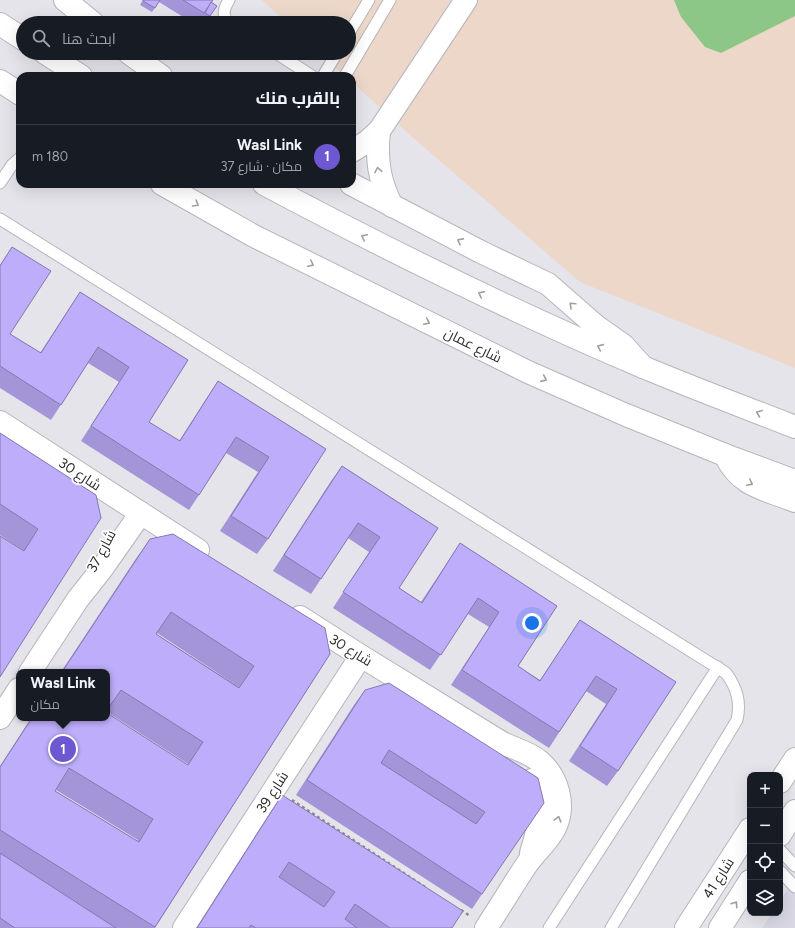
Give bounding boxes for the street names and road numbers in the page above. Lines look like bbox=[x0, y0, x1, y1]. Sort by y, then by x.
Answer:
street label: شارع عمان bbox=[441, 324, 504, 367]
street label: شارع 30 bbox=[55, 454, 104, 494]
street label: شارع 37 bbox=[83, 527, 120, 575]
street label: شارع 30 bbox=[326, 631, 375, 670]
street label: شارع 39 bbox=[253, 768, 292, 816]
street label: شارع 41 bbox=[699, 855, 738, 902]

